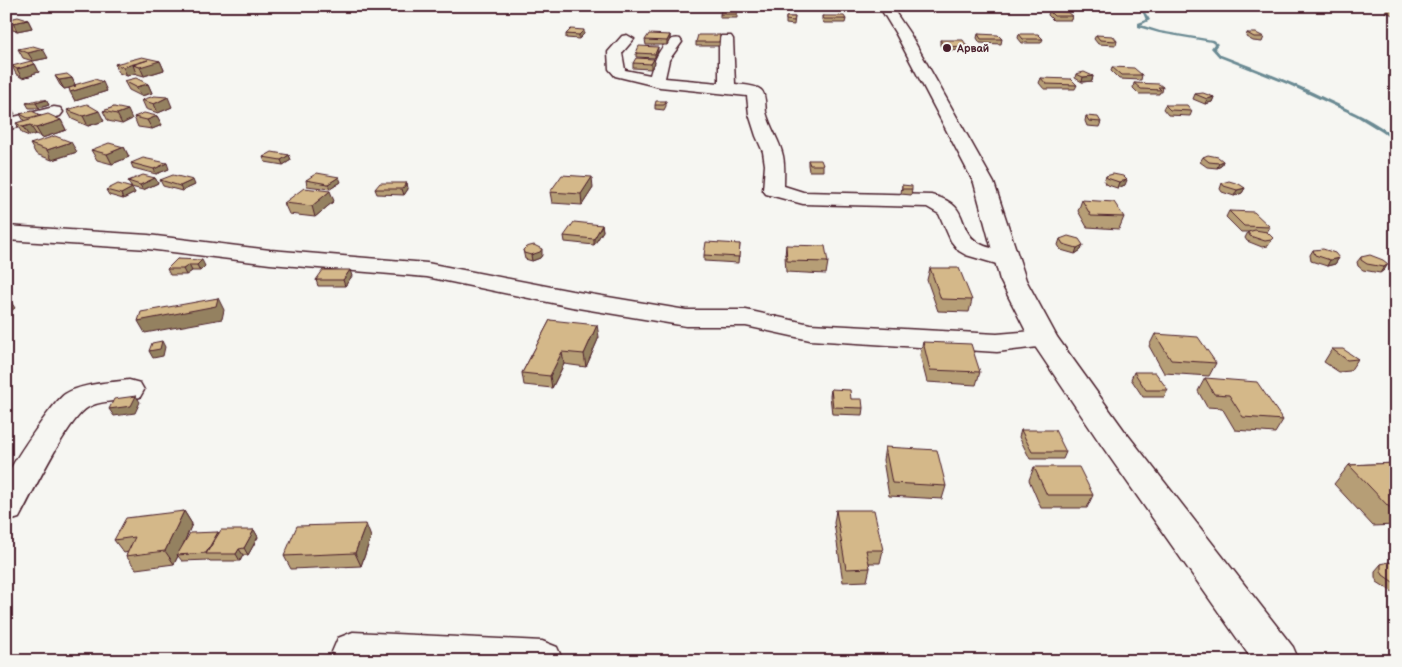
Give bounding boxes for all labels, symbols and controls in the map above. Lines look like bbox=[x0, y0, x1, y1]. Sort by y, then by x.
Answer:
marker: Арвай bbox=[941, 42, 953, 54]
place label: Арвай bbox=[956, 42, 989, 55]

